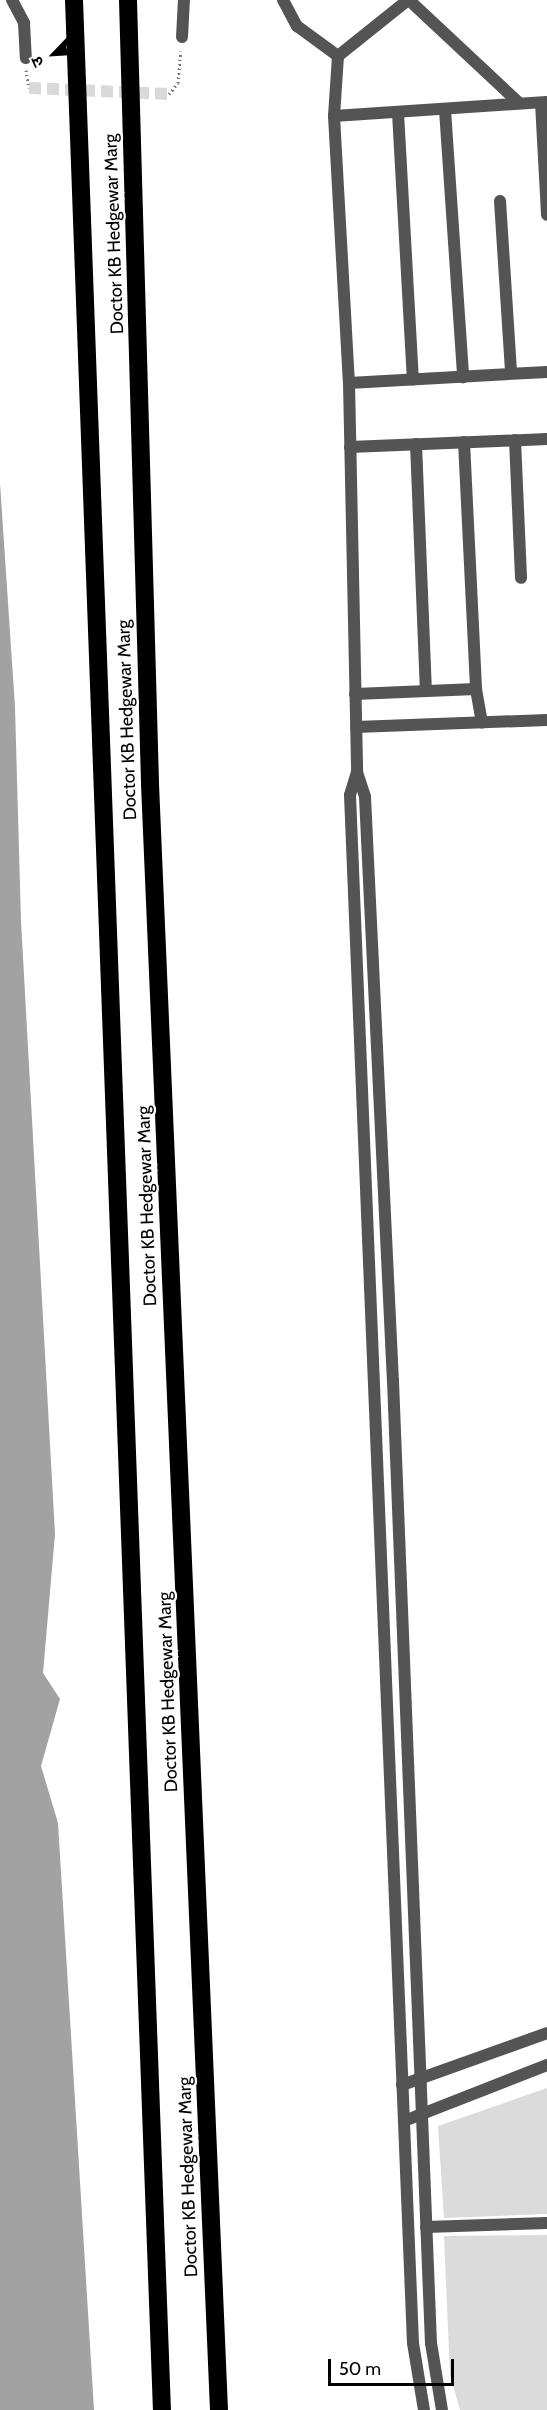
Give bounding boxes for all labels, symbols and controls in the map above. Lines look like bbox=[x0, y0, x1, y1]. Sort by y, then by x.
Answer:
north arrow bbox=[24, 24, 84, 84]
text: उ bbox=[27, 54, 48, 70]
street label: Doctor KB Hedgewar Marg bbox=[100, 133, 128, 335]
street label: Doctor KB Hedgewar Marg bbox=[113, 619, 141, 821]
street label: Doctor KB Hedgewar Marg bbox=[133, 1105, 161, 1307]
street label: Doctor KB Hedgewar Marg bbox=[154, 1591, 182, 1793]
street label: Doctor KB Hedgewar Marg bbox=[174, 2076, 202, 2278]
scale bar bbox=[331, 2347, 457, 2385]
text: 50 m bbox=[339, 2358, 381, 2380]

